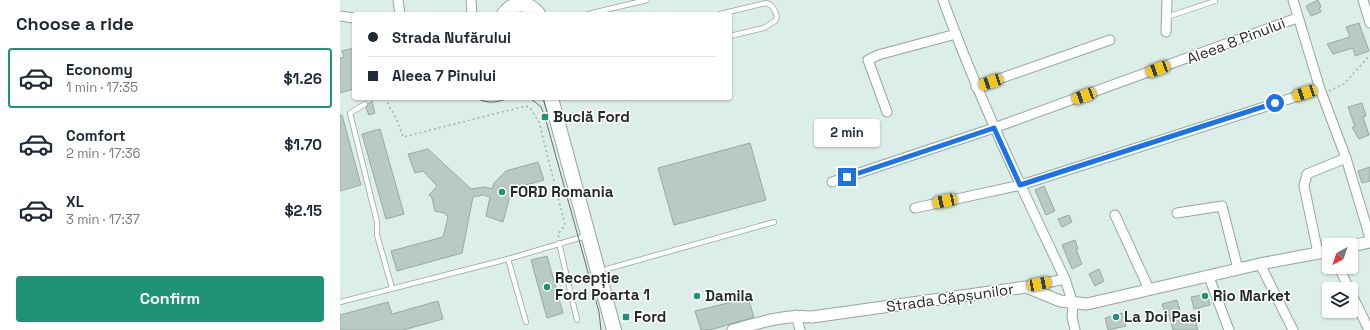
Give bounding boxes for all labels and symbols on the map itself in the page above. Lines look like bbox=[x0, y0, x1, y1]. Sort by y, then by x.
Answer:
street label: Aleea 8 Pinului bbox=[1184, 13, 1288, 68]
car bbox=[1145, 59, 1171, 79]
car bbox=[978, 72, 1004, 92]
car bbox=[1292, 84, 1318, 102]
car bbox=[1071, 86, 1097, 106]
route start bbox=[1266, 94, 1284, 112]
place label: Buclă Ford bbox=[553, 107, 630, 126]
marker: Buclă Ford bbox=[540, 112, 550, 122]
callout: 2 min bbox=[814, 119, 880, 147]
route end bbox=[838, 168, 856, 186]
place label: FORD Romania bbox=[510, 182, 614, 201]
marker: FORD Romania bbox=[497, 187, 507, 197]
car bbox=[932, 193, 958, 209]
north arrow bbox=[1322, 238, 1358, 274]
place label: Recepție Ford Poarta 1 bbox=[555, 268, 650, 304]
car bbox=[1026, 276, 1052, 292]
street label: Strada Căpșunilor bbox=[885, 279, 1015, 316]
marker: Recepție Ford Poarta 1 bbox=[542, 282, 552, 292]
place label: Damila bbox=[705, 286, 753, 305]
place label: Rio Market bbox=[1213, 286, 1291, 305]
marker: Damila bbox=[692, 291, 702, 301]
marker: Rio Market bbox=[1200, 291, 1210, 301]
place label: Ford bbox=[634, 307, 666, 326]
place label: La Doi Pasi bbox=[1124, 307, 1201, 326]
marker: Ford bbox=[621, 312, 631, 322]
marker: La Doi Pasi bbox=[1111, 312, 1121, 322]

